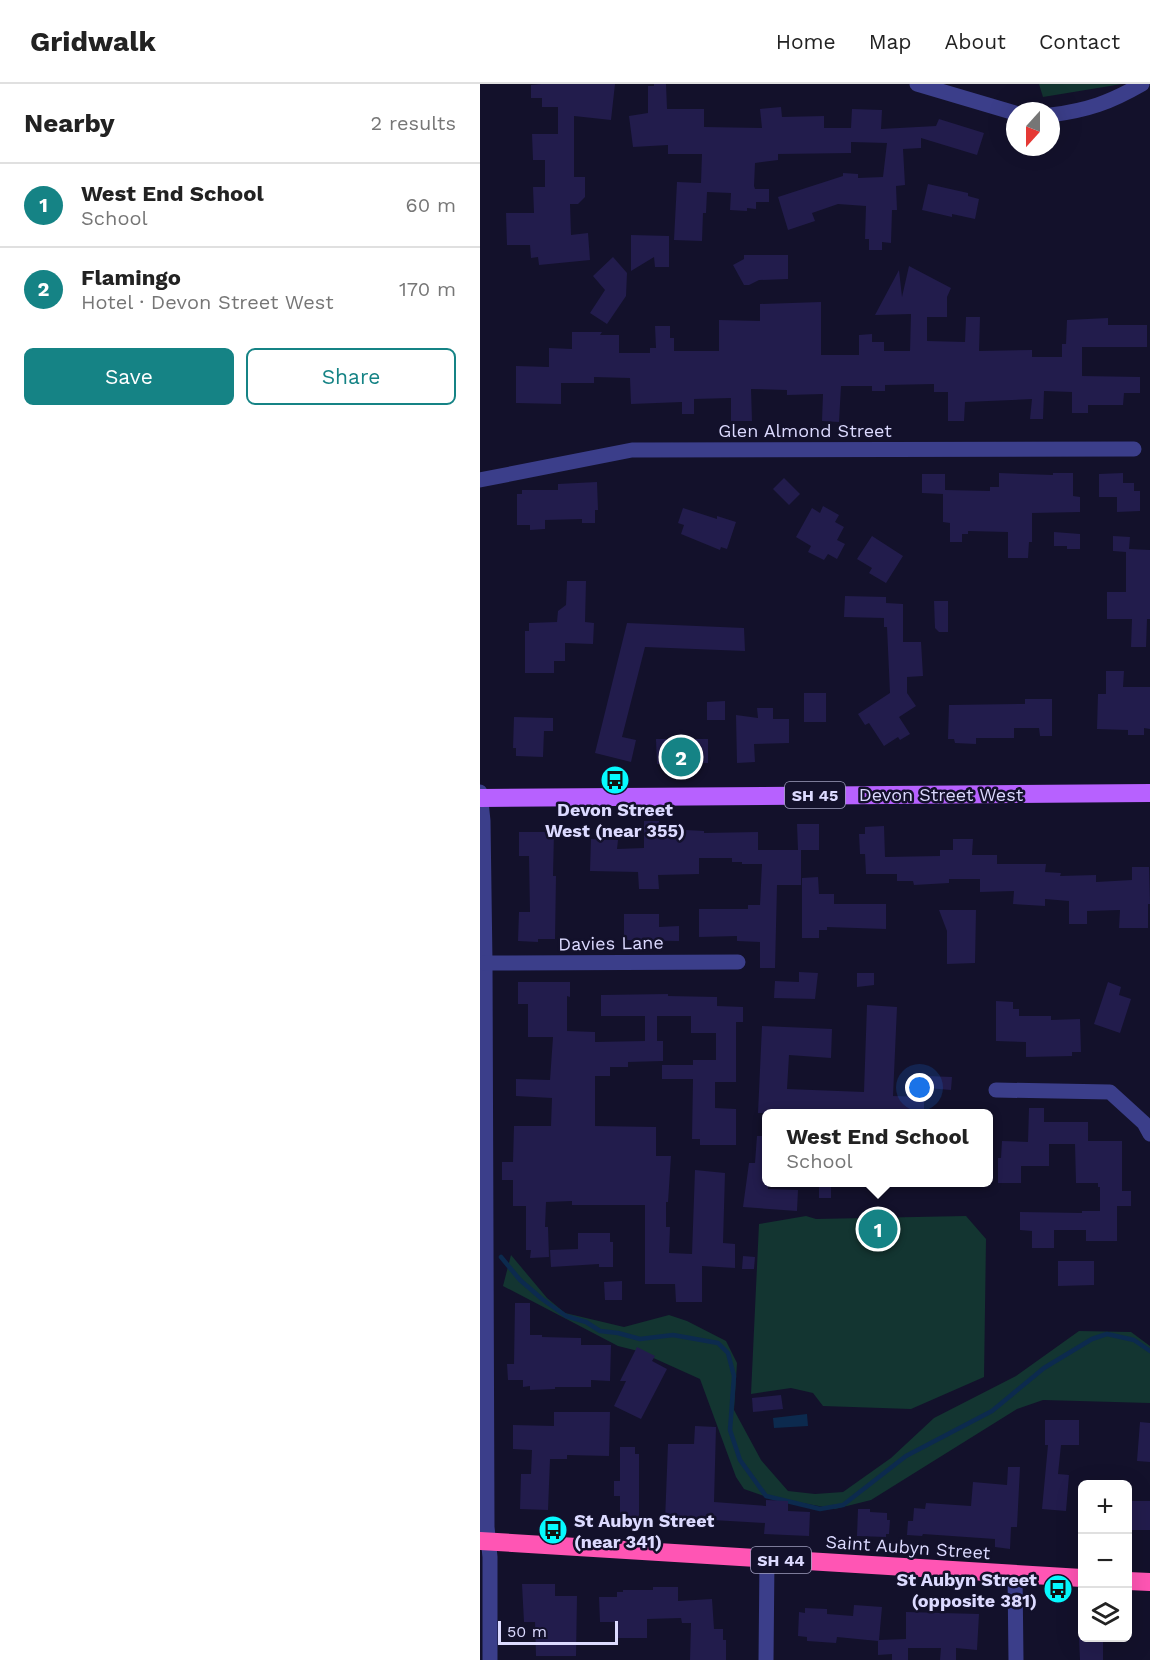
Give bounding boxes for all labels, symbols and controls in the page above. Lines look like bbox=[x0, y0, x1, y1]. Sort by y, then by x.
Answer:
text: Gridwalk bbox=[30, 25, 156, 58]
text: Home bbox=[776, 29, 836, 54]
text: Map bbox=[869, 29, 912, 54]
text: About bbox=[945, 29, 1006, 54]
text: Contact bbox=[1039, 29, 1120, 54]
north arrow bbox=[1006, 102, 1060, 156]
text: Nearby bbox=[24, 108, 115, 138]
text: 2 results bbox=[371, 111, 456, 135]
text: West End School bbox=[81, 181, 264, 206]
text: 1 bbox=[39, 193, 48, 217]
text: 60 m bbox=[406, 193, 456, 217]
text: School bbox=[81, 206, 148, 230]
text: Flamingo bbox=[81, 265, 181, 290]
text: 2 bbox=[38, 277, 49, 301]
text: 170 m bbox=[399, 277, 456, 301]
text: Hotel · Devon Street West bbox=[81, 290, 334, 314]
button: Save bbox=[24, 348, 234, 405]
button: Share bbox=[246, 348, 456, 405]
street label: Glen Almond Street bbox=[718, 420, 892, 441]
pin: 2 bbox=[662, 734, 700, 780]
bus stop icon: Devon Street West (near 355) bbox=[599, 764, 631, 796]
road number: SH 45 bbox=[785, 782, 845, 808]
street label: Devon Street West bbox=[859, 784, 1024, 805]
place label: Devon Street West (near 355) bbox=[545, 799, 685, 841]
street label: Davies Lane bbox=[558, 932, 664, 954]
your location bbox=[905, 1073, 934, 1102]
popup bbox=[762, 1109, 993, 1187]
text: West End School bbox=[786, 1124, 969, 1149]
text: School bbox=[786, 1149, 853, 1173]
pin: 1 bbox=[858, 1206, 898, 1252]
map controls bbox=[1078, 1480, 1132, 1642]
button: + bbox=[1078, 1480, 1132, 1534]
place label: St Aubyn Street (near 341) bbox=[574, 1510, 715, 1552]
bus stop icon: St Aubyn Street (near 341) bbox=[537, 1514, 569, 1546]
street label: Saint Aubyn Street bbox=[825, 1531, 991, 1563]
button: − bbox=[1078, 1534, 1132, 1588]
road number: SH 44 bbox=[751, 1547, 811, 1573]
place label: St Aubyn Street (opposite 381) bbox=[897, 1569, 1037, 1611]
bus stop icon: St Aubyn Street (opposite 381) bbox=[1042, 1573, 1074, 1605]
button: layers bbox=[1078, 1588, 1132, 1642]
scale bar bbox=[498, 1618, 618, 1646]
text: 50 m bbox=[507, 1622, 547, 1641]

